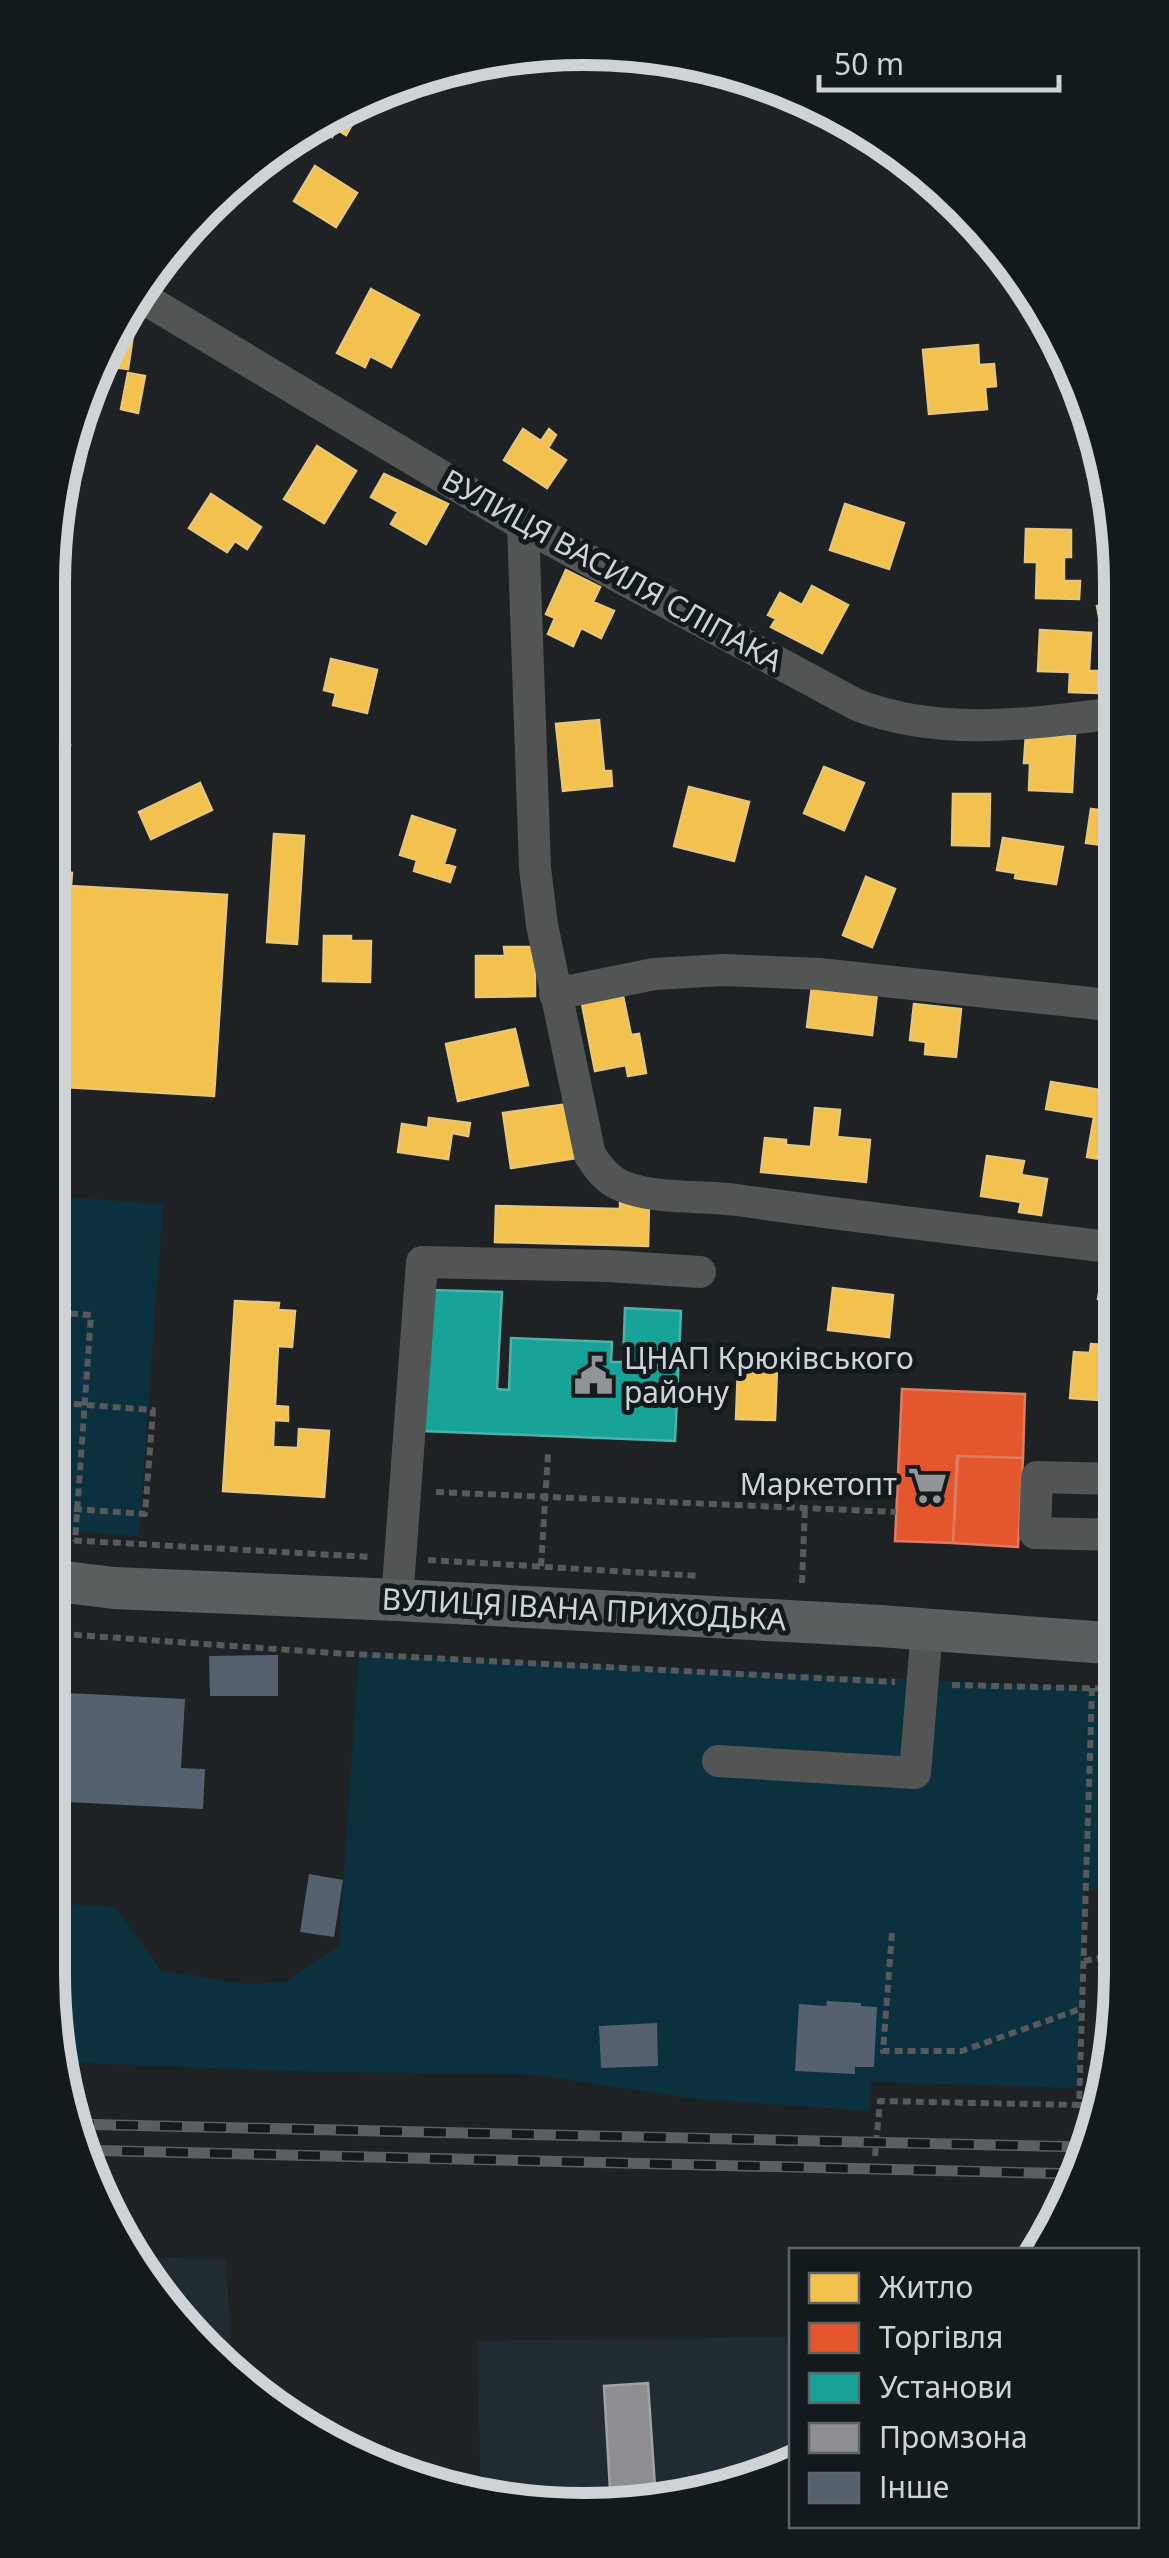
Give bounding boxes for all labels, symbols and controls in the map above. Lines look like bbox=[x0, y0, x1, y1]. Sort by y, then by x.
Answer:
scale bar bbox=[819, 30, 1059, 92]
text: 50 m bbox=[834, 43, 904, 84]
street label: ВУЛИЦЯ ВАСИЛЯ СЛІПАКА bbox=[435, 459, 791, 681]
place label: ЦНАП Крюківського району bbox=[624, 1337, 914, 1412]
public building icon: ЦНАП Крюківського району bbox=[573, 1355, 615, 1397]
place label: Маркетопт bbox=[740, 1463, 897, 1504]
supermarket icon: Маркетопт bbox=[906, 1464, 948, 1506]
street label: ВУЛИЦЯ ІВАНА ПРИХОДЬКА bbox=[381, 1577, 788, 1640]
legend bbox=[789, 2248, 1139, 2528]
text: Житло bbox=[879, 2266, 973, 2307]
text: Торгівля bbox=[879, 2316, 1003, 2357]
text: Установи bbox=[879, 2366, 1013, 2407]
text: Промзона bbox=[879, 2416, 1028, 2457]
text: Інше bbox=[879, 2466, 949, 2507]

